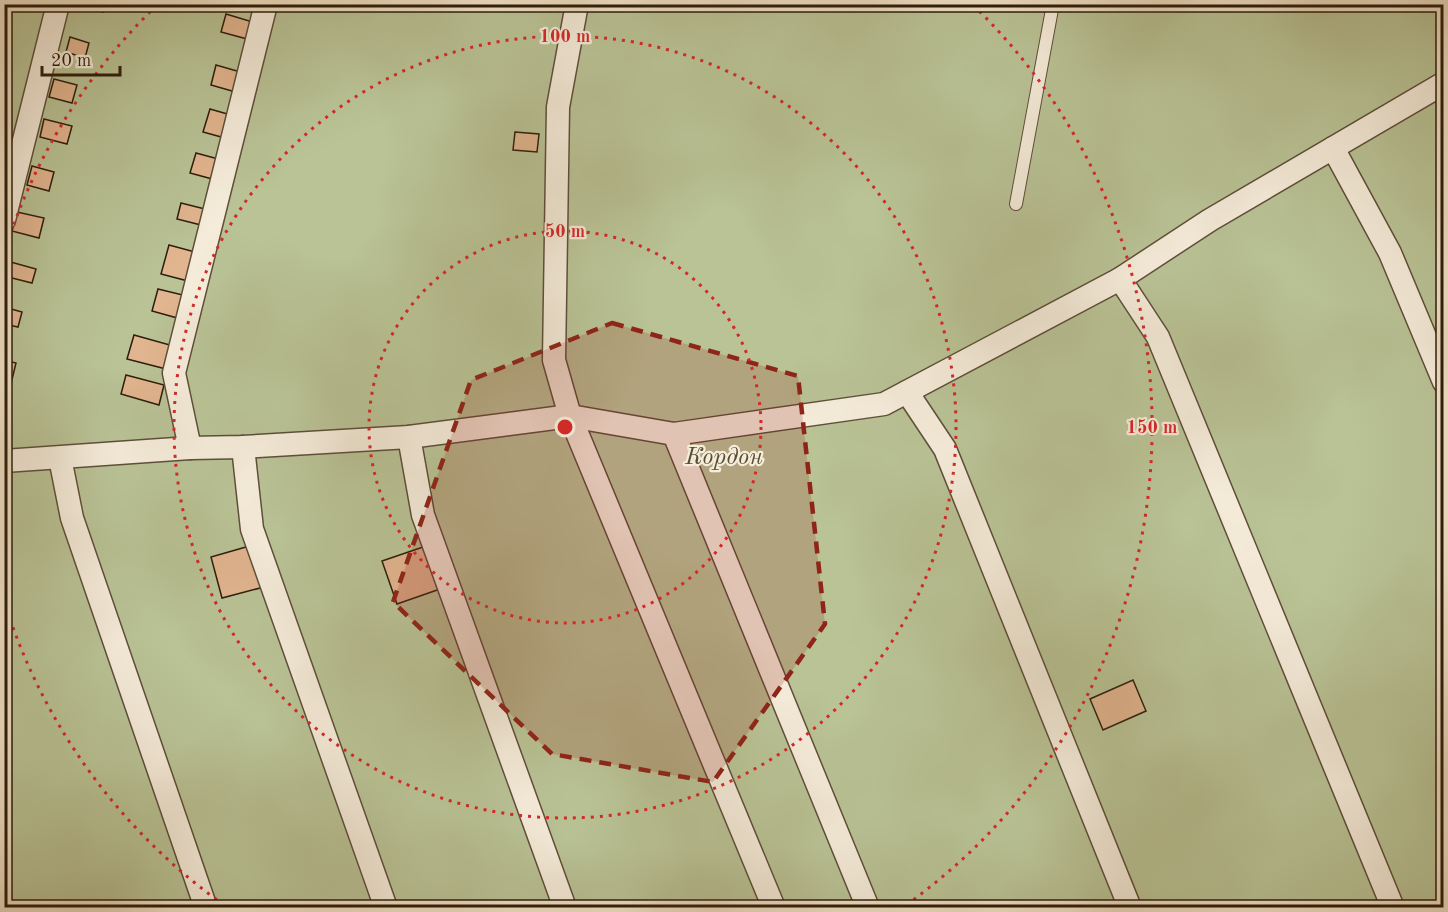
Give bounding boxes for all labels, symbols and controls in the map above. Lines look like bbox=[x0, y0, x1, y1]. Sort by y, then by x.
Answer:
text: 100 m bbox=[540, 28, 590, 46]
scale bar bbox=[42, 39, 120, 77]
text: 20 m bbox=[51, 52, 91, 70]
text: 50 m bbox=[545, 223, 585, 241]
centre of rings bbox=[555, 417, 575, 437]
text: 150 m bbox=[1127, 419, 1177, 437]
park label: Кордон bbox=[684, 446, 763, 470]

